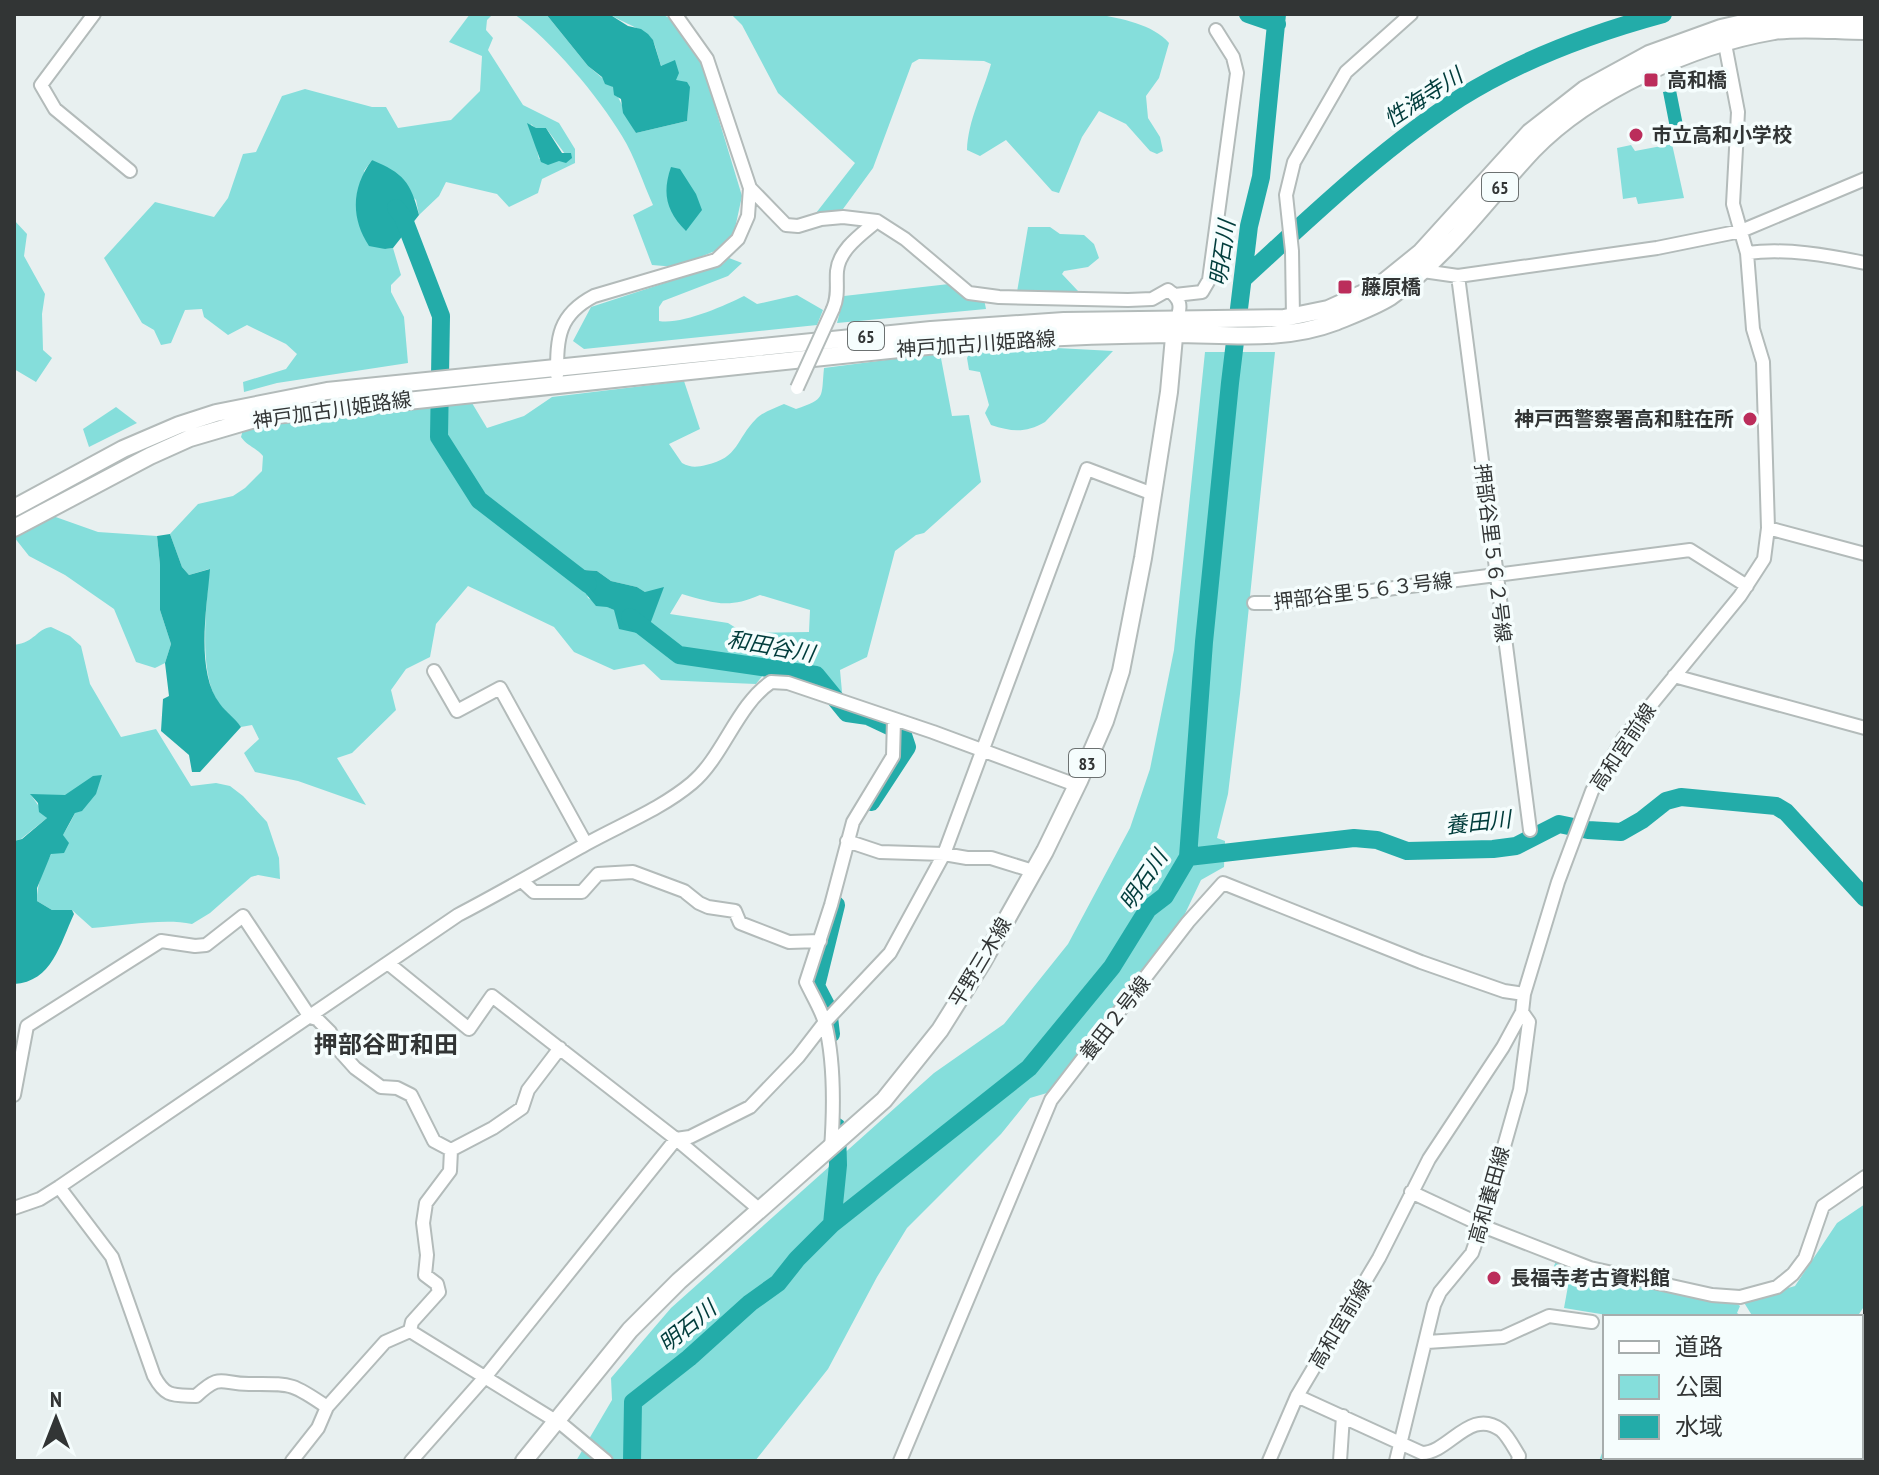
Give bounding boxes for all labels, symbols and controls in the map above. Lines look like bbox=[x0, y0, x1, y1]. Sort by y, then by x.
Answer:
water label: 性海寺川 bbox=[1378, 60, 1469, 133]
place label: 高和橋 bbox=[1667, 67, 1727, 93]
marker: 高和橋 bbox=[1642, 71, 1660, 89]
place label: 市立高和小学校 bbox=[1652, 122, 1792, 148]
marker: 市立高和小学校 bbox=[1627, 126, 1645, 144]
road number: 65 bbox=[1482, 173, 1518, 201]
water label: 明石川 bbox=[1204, 216, 1241, 288]
place label: 藤原橋 bbox=[1361, 274, 1421, 300]
marker: 藤原橋 bbox=[1336, 278, 1354, 296]
road number: 65 bbox=[848, 322, 884, 350]
street label: 神戸加古川姫路線 bbox=[895, 325, 1057, 363]
street label: 神戸加古川姫路線 bbox=[251, 386, 413, 434]
place label: 神戸西警察署高和駐在所 bbox=[1514, 406, 1734, 432]
marker: 神戸西警察署高和駐在所 bbox=[1741, 410, 1759, 428]
street label: 押部谷里５６２号線 bbox=[1469, 462, 1517, 644]
street label: 押部谷里５６３号線 bbox=[1272, 567, 1454, 615]
water label: 和田谷川 bbox=[725, 625, 819, 668]
street label: 高和宮前線 bbox=[1584, 698, 1662, 796]
road number: 83 bbox=[1069, 749, 1105, 777]
water label: 養田川 bbox=[1444, 804, 1514, 839]
water label: 明石川 bbox=[1113, 843, 1174, 915]
street label: 平野三木線 bbox=[943, 912, 1017, 1012]
street label: 養田２号線 bbox=[1074, 971, 1156, 1065]
district label: 押部谷町和田 bbox=[314, 1029, 458, 1060]
street label: 高和養田線 bbox=[1463, 1143, 1515, 1247]
place label: 長福寺考古資料館 bbox=[1510, 1265, 1670, 1291]
marker: 長福寺考古資料館 bbox=[1485, 1269, 1503, 1287]
street label: 高和宮前線 bbox=[1303, 1274, 1377, 1374]
water label: 明石川 bbox=[653, 1293, 723, 1358]
legend bbox=[1603, 1315, 1863, 1459]
text: 道路 bbox=[1675, 1331, 1723, 1362]
text: 公園 bbox=[1675, 1371, 1723, 1402]
north arrow bbox=[16, 1379, 96, 1459]
text: N bbox=[50, 1385, 62, 1413]
text: 水域 bbox=[1675, 1411, 1723, 1442]

